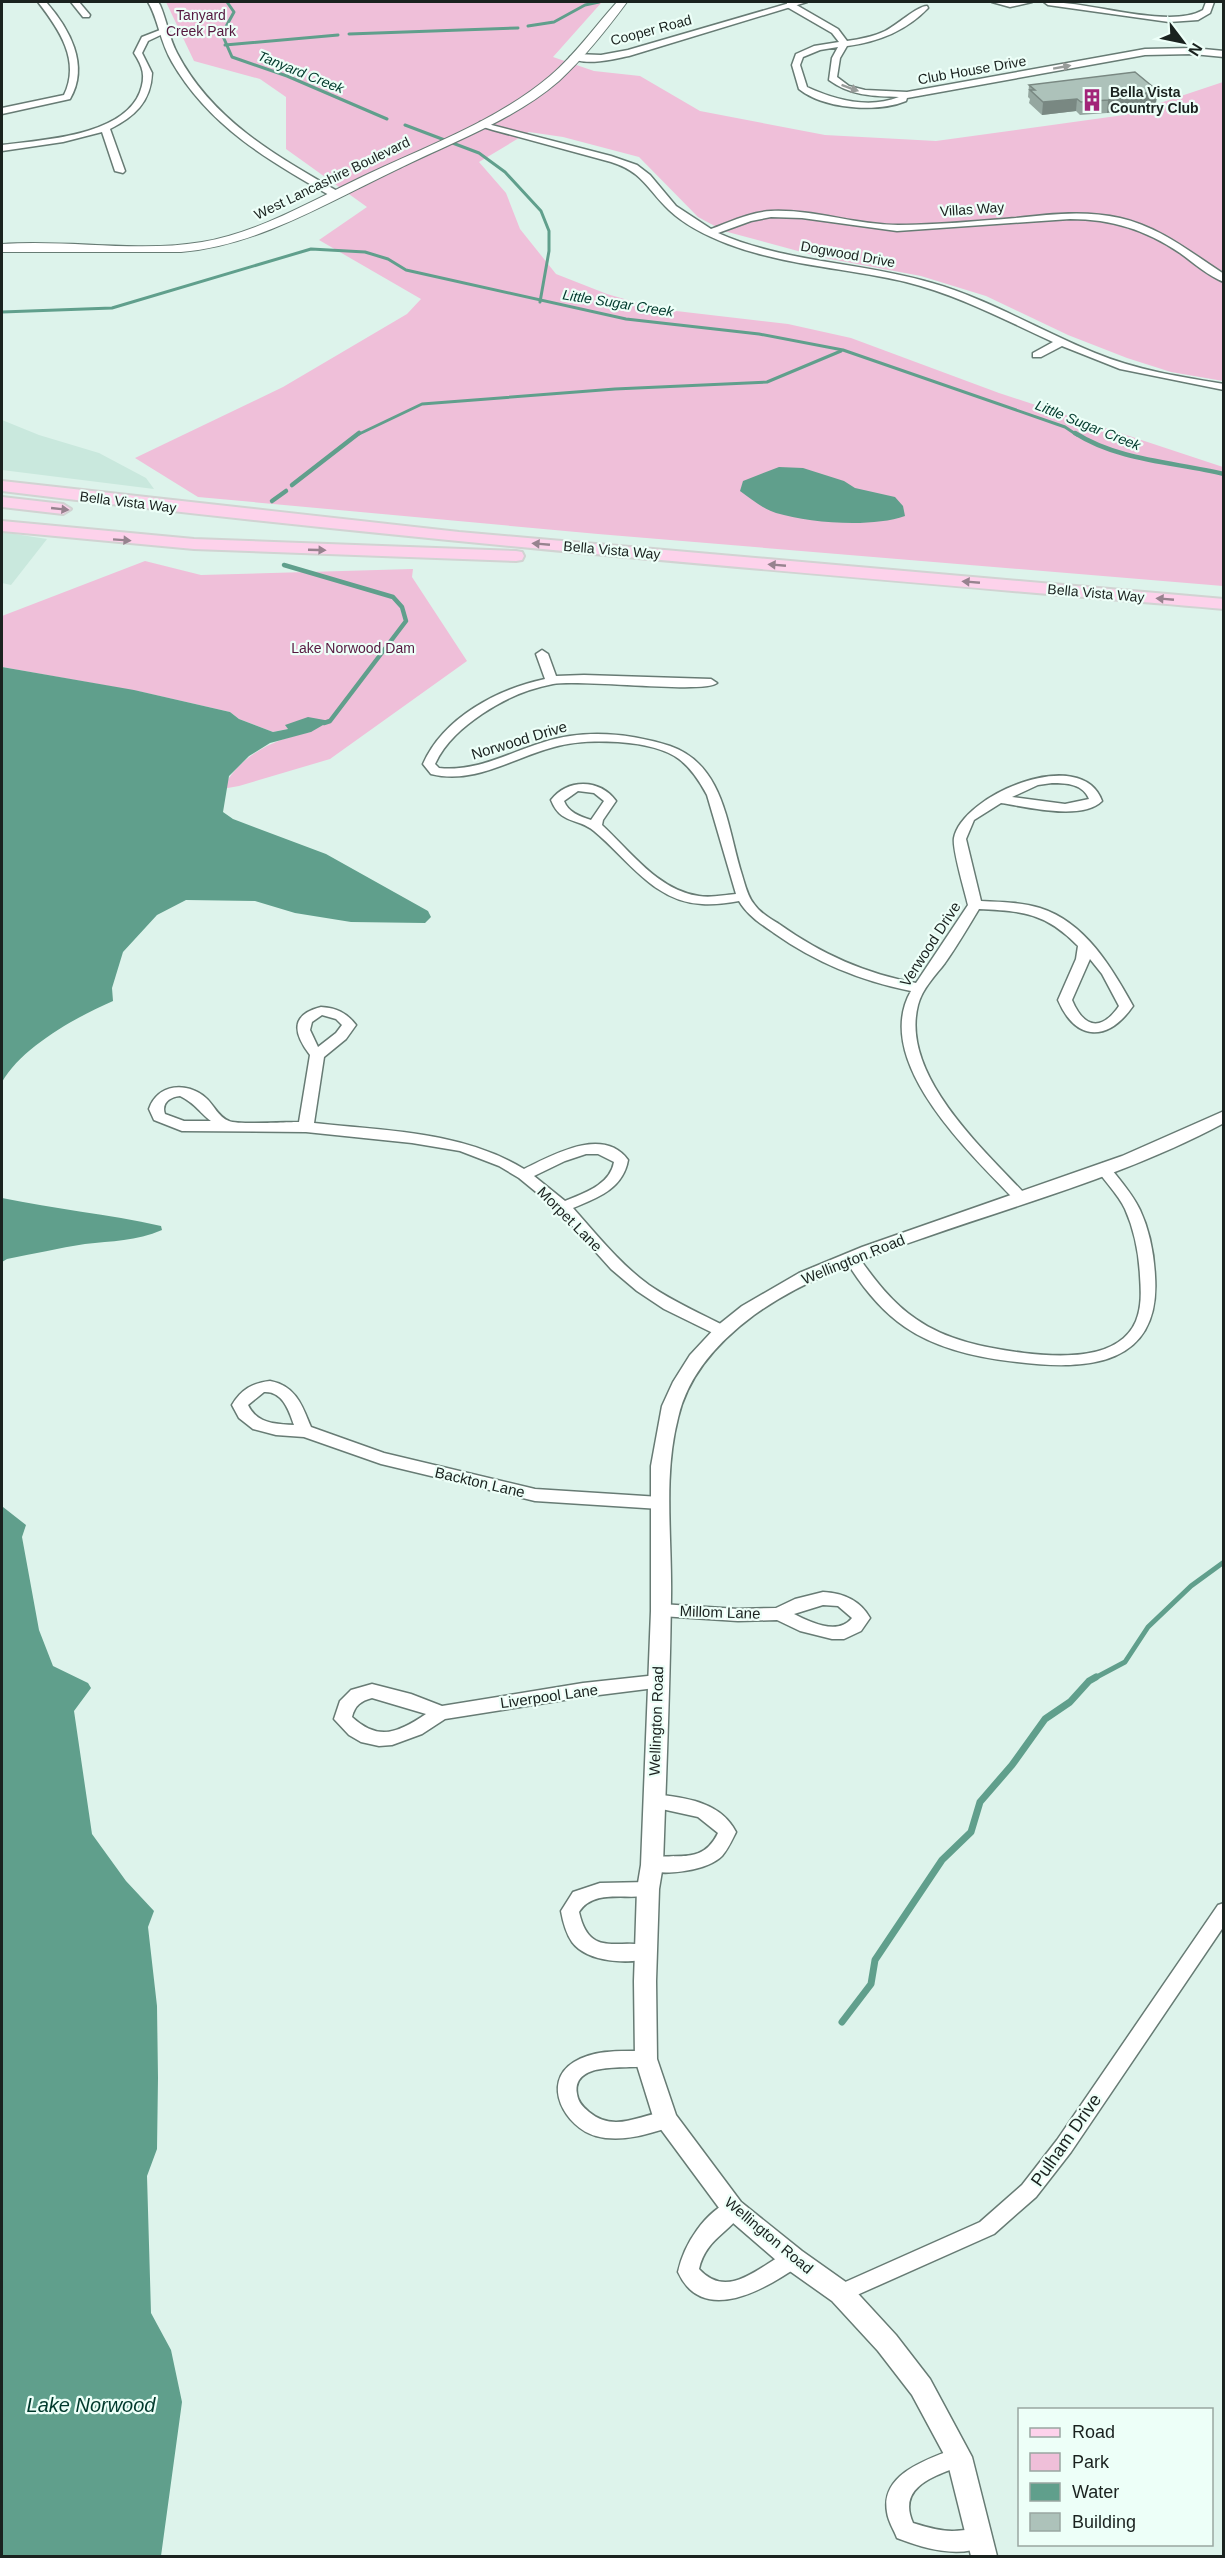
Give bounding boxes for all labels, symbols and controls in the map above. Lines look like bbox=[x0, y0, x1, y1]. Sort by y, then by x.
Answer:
park label: Tanyard Creek Park bbox=[166, 7, 237, 39]
street label: Cooper Road bbox=[609, 11, 693, 49]
north arrow bbox=[1153, 12, 1213, 72]
text: N bbox=[1185, 40, 1206, 59]
water label: Tanyard Creek bbox=[256, 47, 347, 97]
street label: Club House Drive bbox=[917, 53, 1028, 87]
one-way arrow bbox=[1053, 62, 1072, 71]
one-way arrow bbox=[841, 83, 859, 93]
place label: Bella Vista Country Club bbox=[1110, 84, 1199, 116]
building icon: Bella Vista Country Club bbox=[1079, 87, 1105, 113]
street label: West Lancashire Boulevard bbox=[252, 133, 412, 223]
street label: Villas Way bbox=[939, 199, 1005, 219]
street label: Dogwood Drive bbox=[799, 238, 897, 270]
water label: Little Sugar Creek bbox=[561, 286, 676, 320]
water label: Little Sugar Creek bbox=[1033, 397, 1144, 454]
street label: Bella Vista Way bbox=[79, 488, 177, 516]
one-way arrow bbox=[50, 504, 69, 513]
one-way arrow bbox=[113, 536, 132, 545]
street label: Bella Vista Way bbox=[563, 538, 661, 562]
one-way arrow bbox=[531, 539, 550, 549]
one-way arrow bbox=[307, 546, 326, 555]
one-way arrow bbox=[767, 560, 786, 570]
one-way arrow bbox=[961, 578, 980, 587]
street label: Bella Vista Way bbox=[1047, 581, 1145, 605]
one-way arrow bbox=[1156, 594, 1175, 604]
park label: Lake Norwood Dam bbox=[291, 640, 415, 656]
street label: Norwood Drive bbox=[469, 717, 569, 763]
street label: Verwood Drive bbox=[896, 898, 964, 990]
street label: Morpet Lane bbox=[534, 1183, 606, 1255]
street label: Wellington Road bbox=[799, 1231, 907, 1287]
street label: Backton Lane bbox=[433, 1463, 527, 1501]
street label: Millom Lane bbox=[679, 1602, 761, 1622]
street label: Wellington Road bbox=[646, 1666, 666, 1776]
street label: Liverpool Lane bbox=[499, 1681, 599, 1711]
street label: Pulham Drive bbox=[1027, 2090, 1105, 2190]
street label: Wellington Road bbox=[721, 2193, 817, 2277]
water label: Lake Norwood bbox=[27, 2394, 156, 2416]
legend bbox=[1018, 2408, 1213, 2546]
text: Road bbox=[1072, 2422, 1115, 2442]
text: Park bbox=[1072, 2452, 1110, 2472]
text: Water bbox=[1072, 2482, 1119, 2502]
text: Building bbox=[1072, 2512, 1136, 2532]

